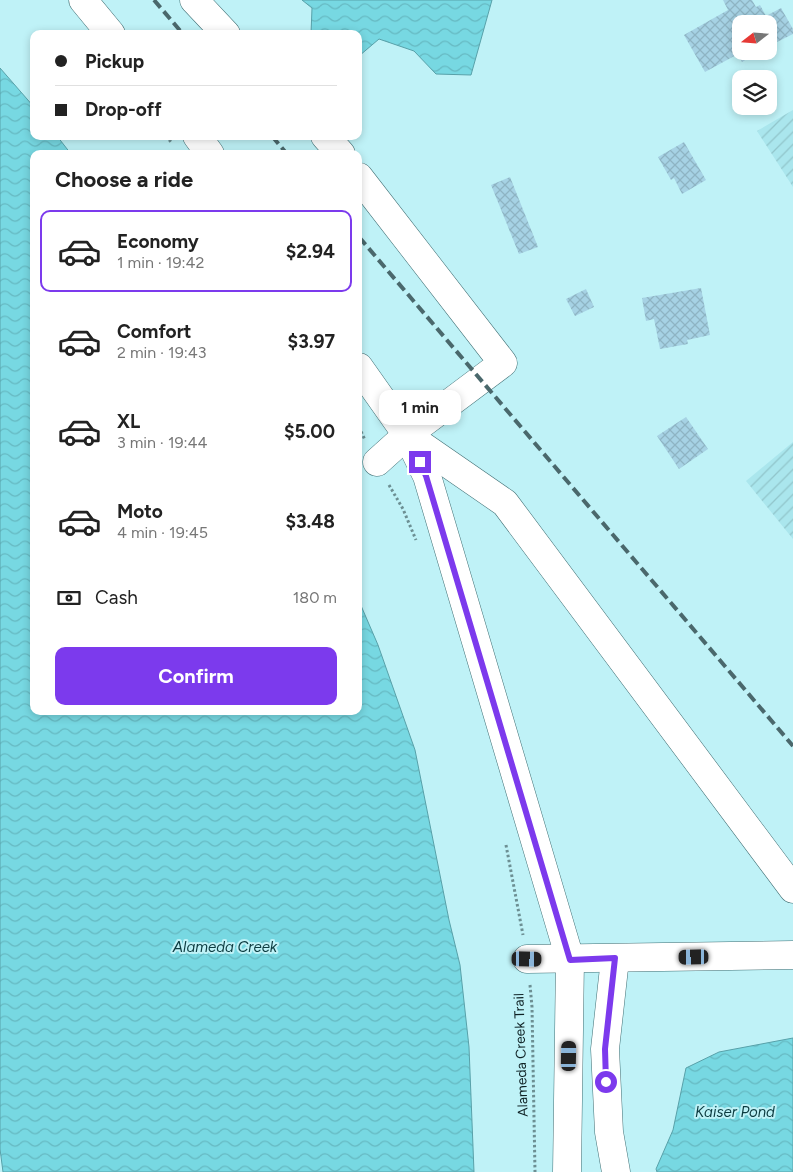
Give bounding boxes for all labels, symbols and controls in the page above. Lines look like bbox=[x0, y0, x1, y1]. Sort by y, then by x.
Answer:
north arrow bbox=[732, 15, 778, 60]
map controls bbox=[732, 15, 777, 115]
text: Pickup bbox=[85, 50, 144, 73]
button: layers bbox=[732, 70, 777, 115]
text: Drop-off bbox=[85, 98, 162, 121]
text: Choose a ride bbox=[55, 166, 193, 193]
icon: car bbox=[57, 229, 102, 274]
text: Economy bbox=[117, 230, 199, 253]
text: $2.94 bbox=[286, 240, 335, 263]
text: 1 min · 19:42 bbox=[117, 253, 204, 272]
icon: car bbox=[57, 319, 102, 364]
text: Comfort bbox=[117, 320, 192, 343]
text: $3.97 bbox=[288, 330, 335, 353]
text: 2 min · 19:43 bbox=[117, 343, 206, 362]
callout: 1 min bbox=[379, 390, 461, 424]
text: 1 min bbox=[401, 398, 439, 417]
icon: car bbox=[57, 409, 102, 454]
text: XL bbox=[117, 410, 140, 433]
text: $5.00 bbox=[284, 420, 335, 443]
text: 3 min · 19:44 bbox=[117, 433, 207, 452]
route end bbox=[409, 451, 431, 473]
icon: car bbox=[57, 499, 102, 544]
text: Moto bbox=[117, 500, 163, 523]
text: $3.48 bbox=[286, 510, 335, 533]
text: 4 min · 19:45 bbox=[117, 523, 208, 542]
icon: cash bbox=[55, 584, 83, 612]
text: Cash bbox=[95, 586, 138, 609]
text: 180 m bbox=[293, 588, 337, 607]
button: Confirm bbox=[55, 647, 337, 705]
water label: Alameda Creek bbox=[172, 938, 278, 956]
car bbox=[678, 949, 709, 965]
car bbox=[511, 951, 542, 967]
street label: Alameda Creek Trail bbox=[510, 993, 532, 1117]
car bbox=[561, 1041, 576, 1071]
route start bbox=[595, 1071, 617, 1093]
water label: Kaiser Pond bbox=[695, 1103, 775, 1121]

